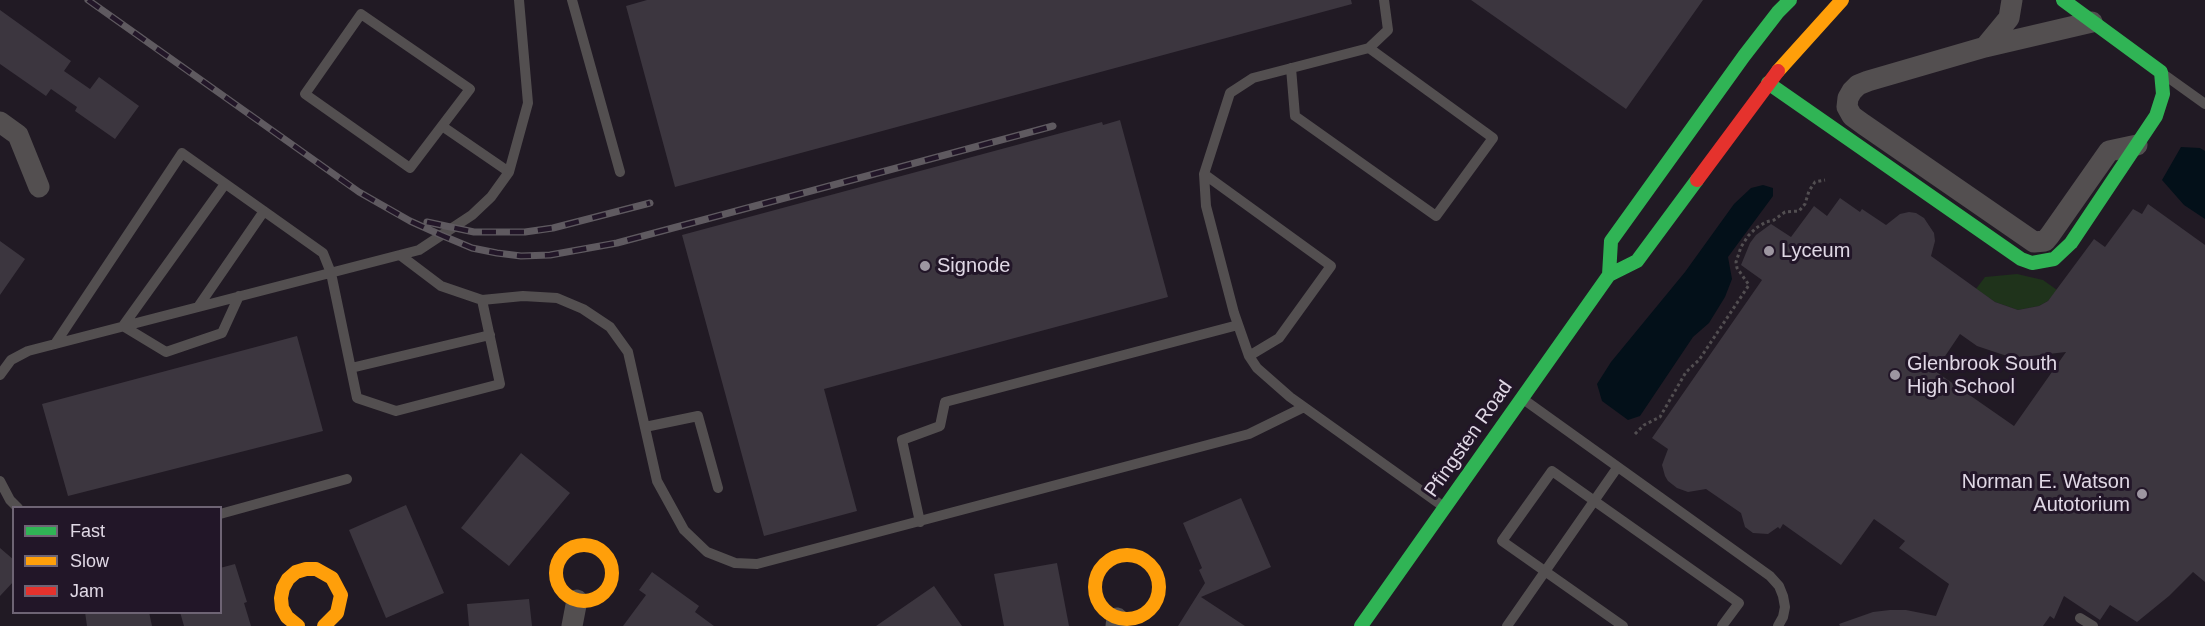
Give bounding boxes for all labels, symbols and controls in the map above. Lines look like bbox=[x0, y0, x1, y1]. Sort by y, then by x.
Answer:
place label: Lyceum bbox=[1781, 239, 1850, 263]
marker: Lyceum bbox=[1762, 244, 1776, 258]
place label: Signode bbox=[937, 254, 1010, 278]
marker: Signode bbox=[918, 259, 932, 273]
place label: Glenbrook South High School bbox=[1907, 352, 2057, 399]
marker: Glenbrook South High School bbox=[1888, 368, 1902, 382]
street label: Pfingsten Road bbox=[1420, 376, 1518, 502]
place label: Norman E. Watson Autotorium bbox=[1962, 470, 2130, 517]
marker: Norman E. Watson Autotorium bbox=[2135, 487, 2149, 501]
legend bbox=[12, 506, 222, 614]
text: Fast bbox=[70, 521, 105, 541]
text: Slow bbox=[70, 551, 109, 571]
text: Jam bbox=[70, 581, 104, 601]

